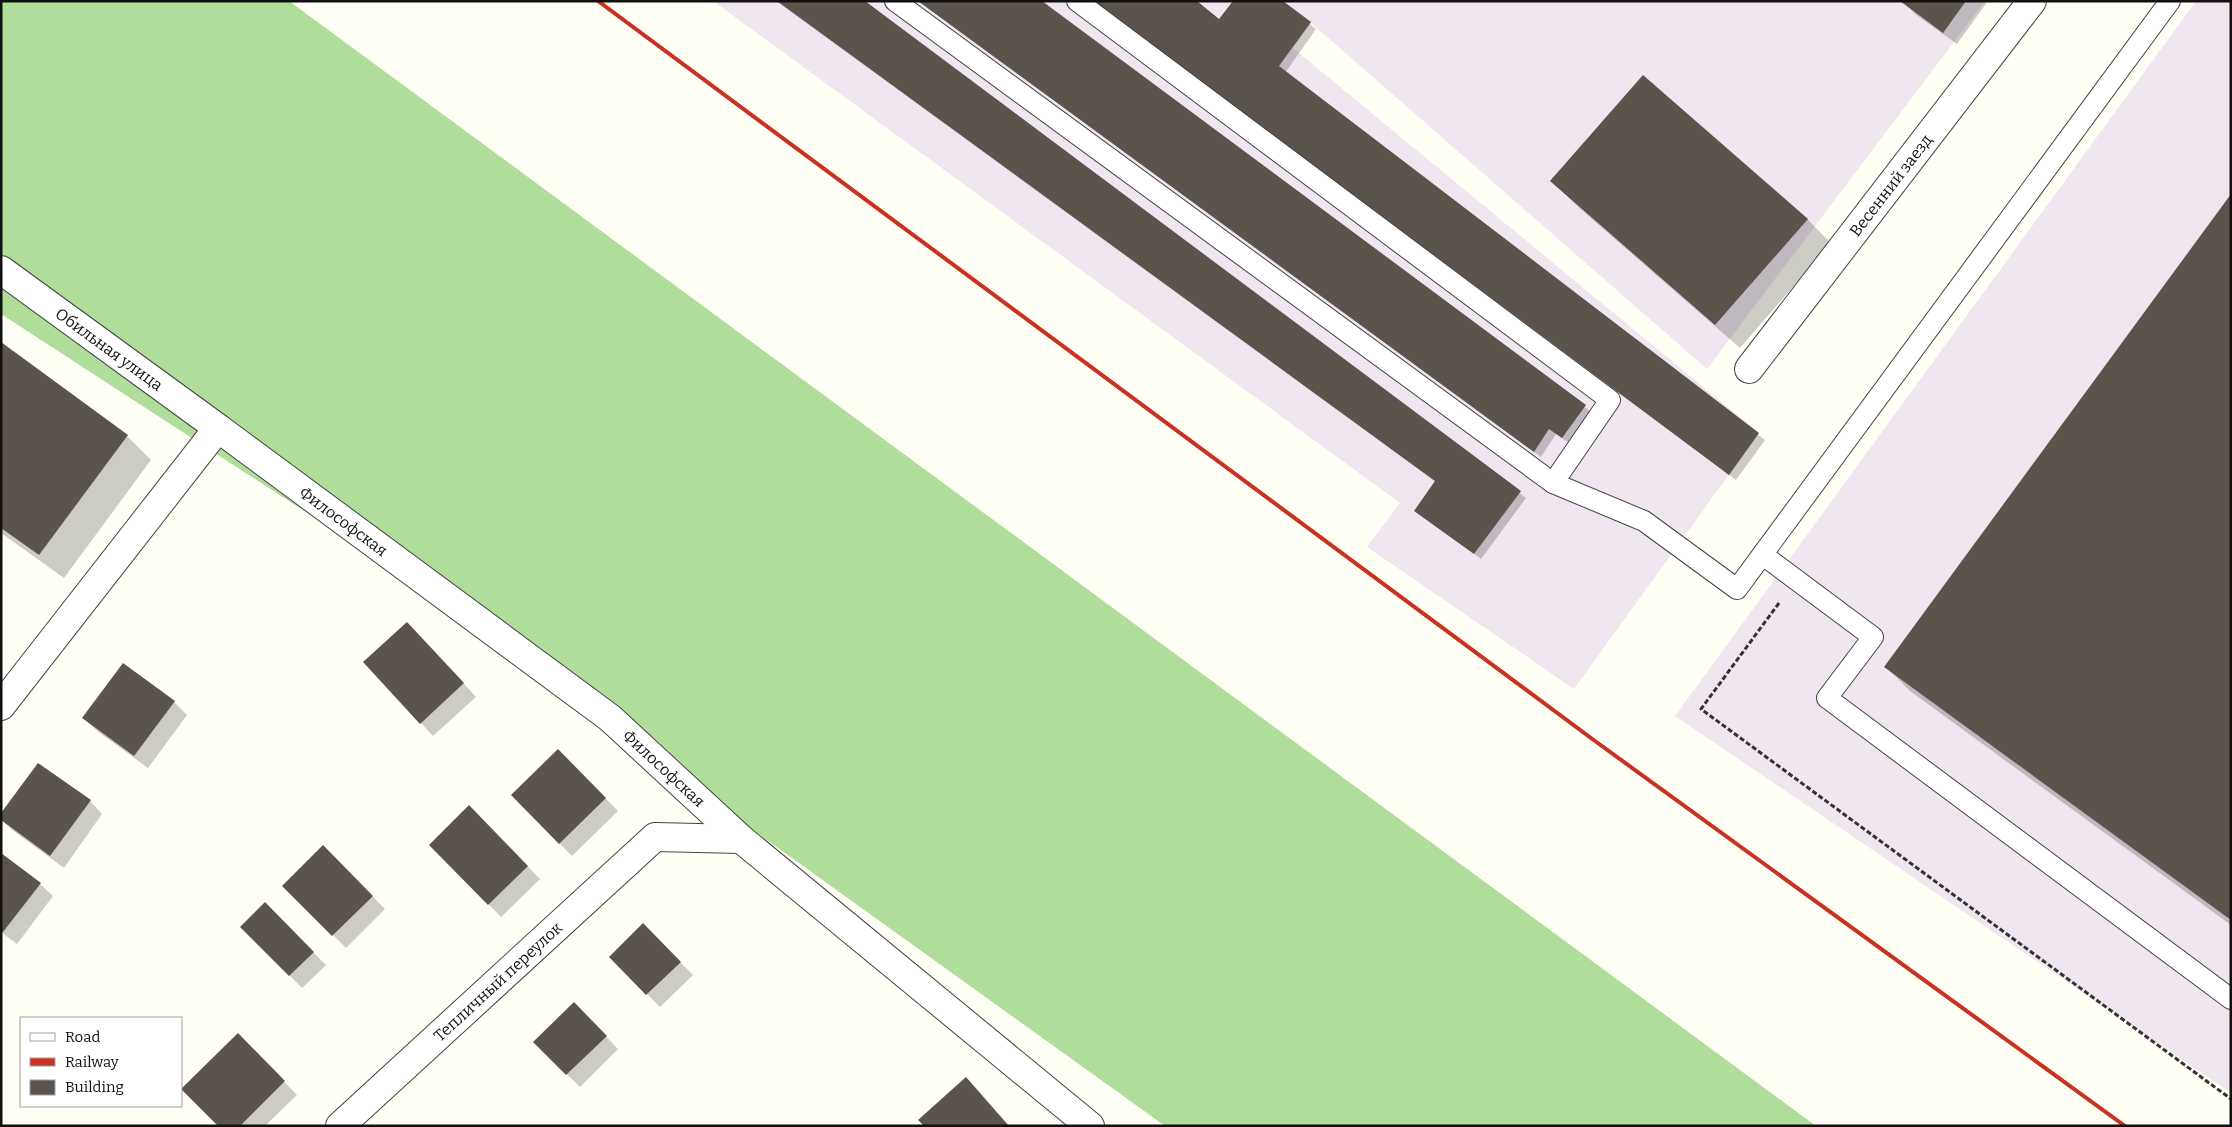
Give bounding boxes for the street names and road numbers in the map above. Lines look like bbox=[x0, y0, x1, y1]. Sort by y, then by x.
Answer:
street label: Весенний заезд bbox=[1845, 130, 1936, 240]
street label: Обильная улица bbox=[52, 304, 167, 394]
street label: Философская bbox=[296, 482, 392, 560]
street label: Философская bbox=[619, 726, 709, 811]
street label: Тепличный переулок bbox=[429, 917, 566, 1045]

